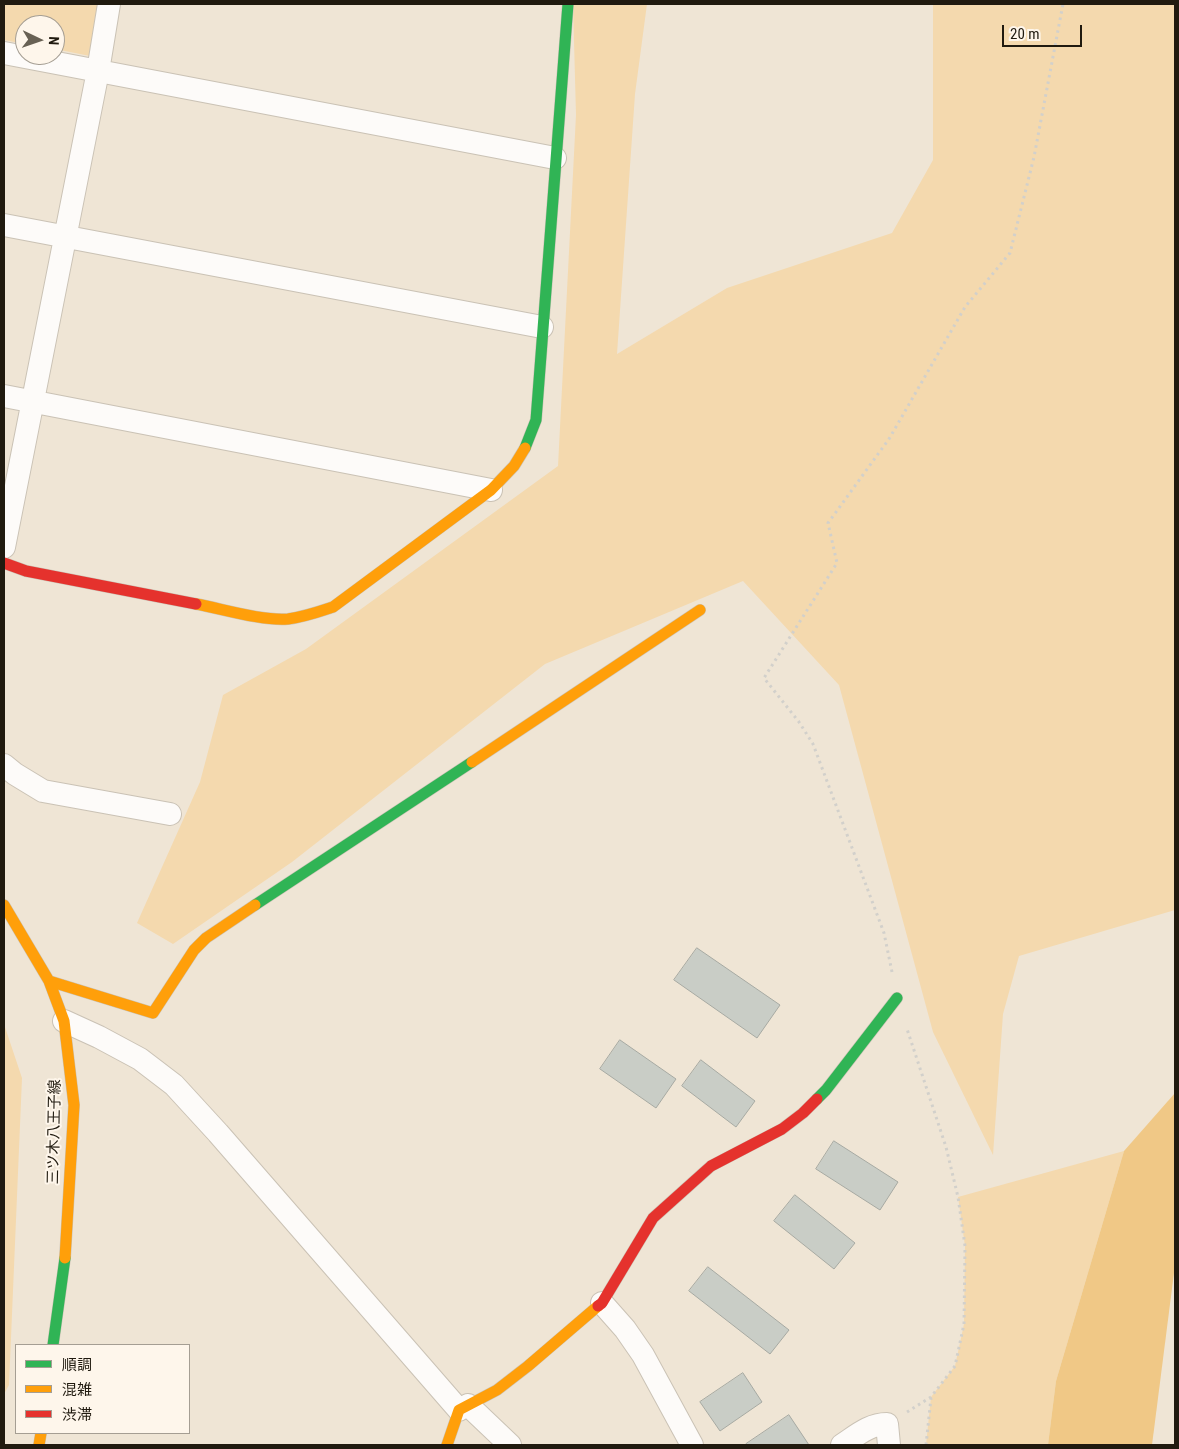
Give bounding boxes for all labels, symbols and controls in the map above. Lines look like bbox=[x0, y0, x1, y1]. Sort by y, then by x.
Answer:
north arrow bbox=[15, 15, 65, 65]
scale bar bbox=[1004, 15, 1084, 47]
text: 20 m bbox=[1010, 25, 1040, 43]
text: N bbox=[46, 36, 62, 45]
street label: 三ツ木八王子線 bbox=[45, 1079, 65, 1185]
legend bbox=[15, 1344, 190, 1434]
text: 順調 bbox=[62, 1356, 92, 1374]
text: 混雑 bbox=[62, 1381, 92, 1399]
text: 渋滞 bbox=[62, 1406, 92, 1424]

